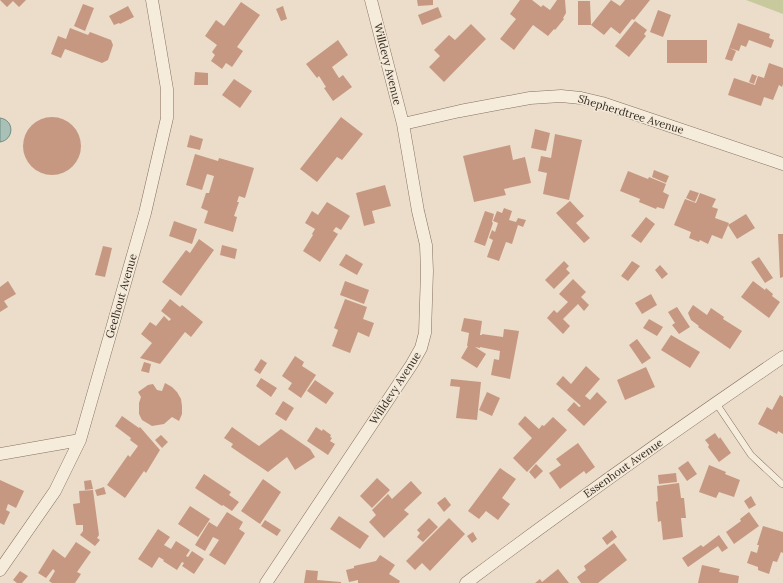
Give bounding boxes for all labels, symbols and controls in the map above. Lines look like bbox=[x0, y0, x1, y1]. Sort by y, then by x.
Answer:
street label: Willdevy Avenue bbox=[371, 22, 405, 106]
street label: Shepherdtree Avenue bbox=[576, 91, 686, 137]
street label: Geelhout Avenue bbox=[102, 252, 140, 340]
street label: Willdevy Avenue bbox=[366, 349, 424, 427]
street label: Essenhout Avenue bbox=[581, 435, 665, 501]

